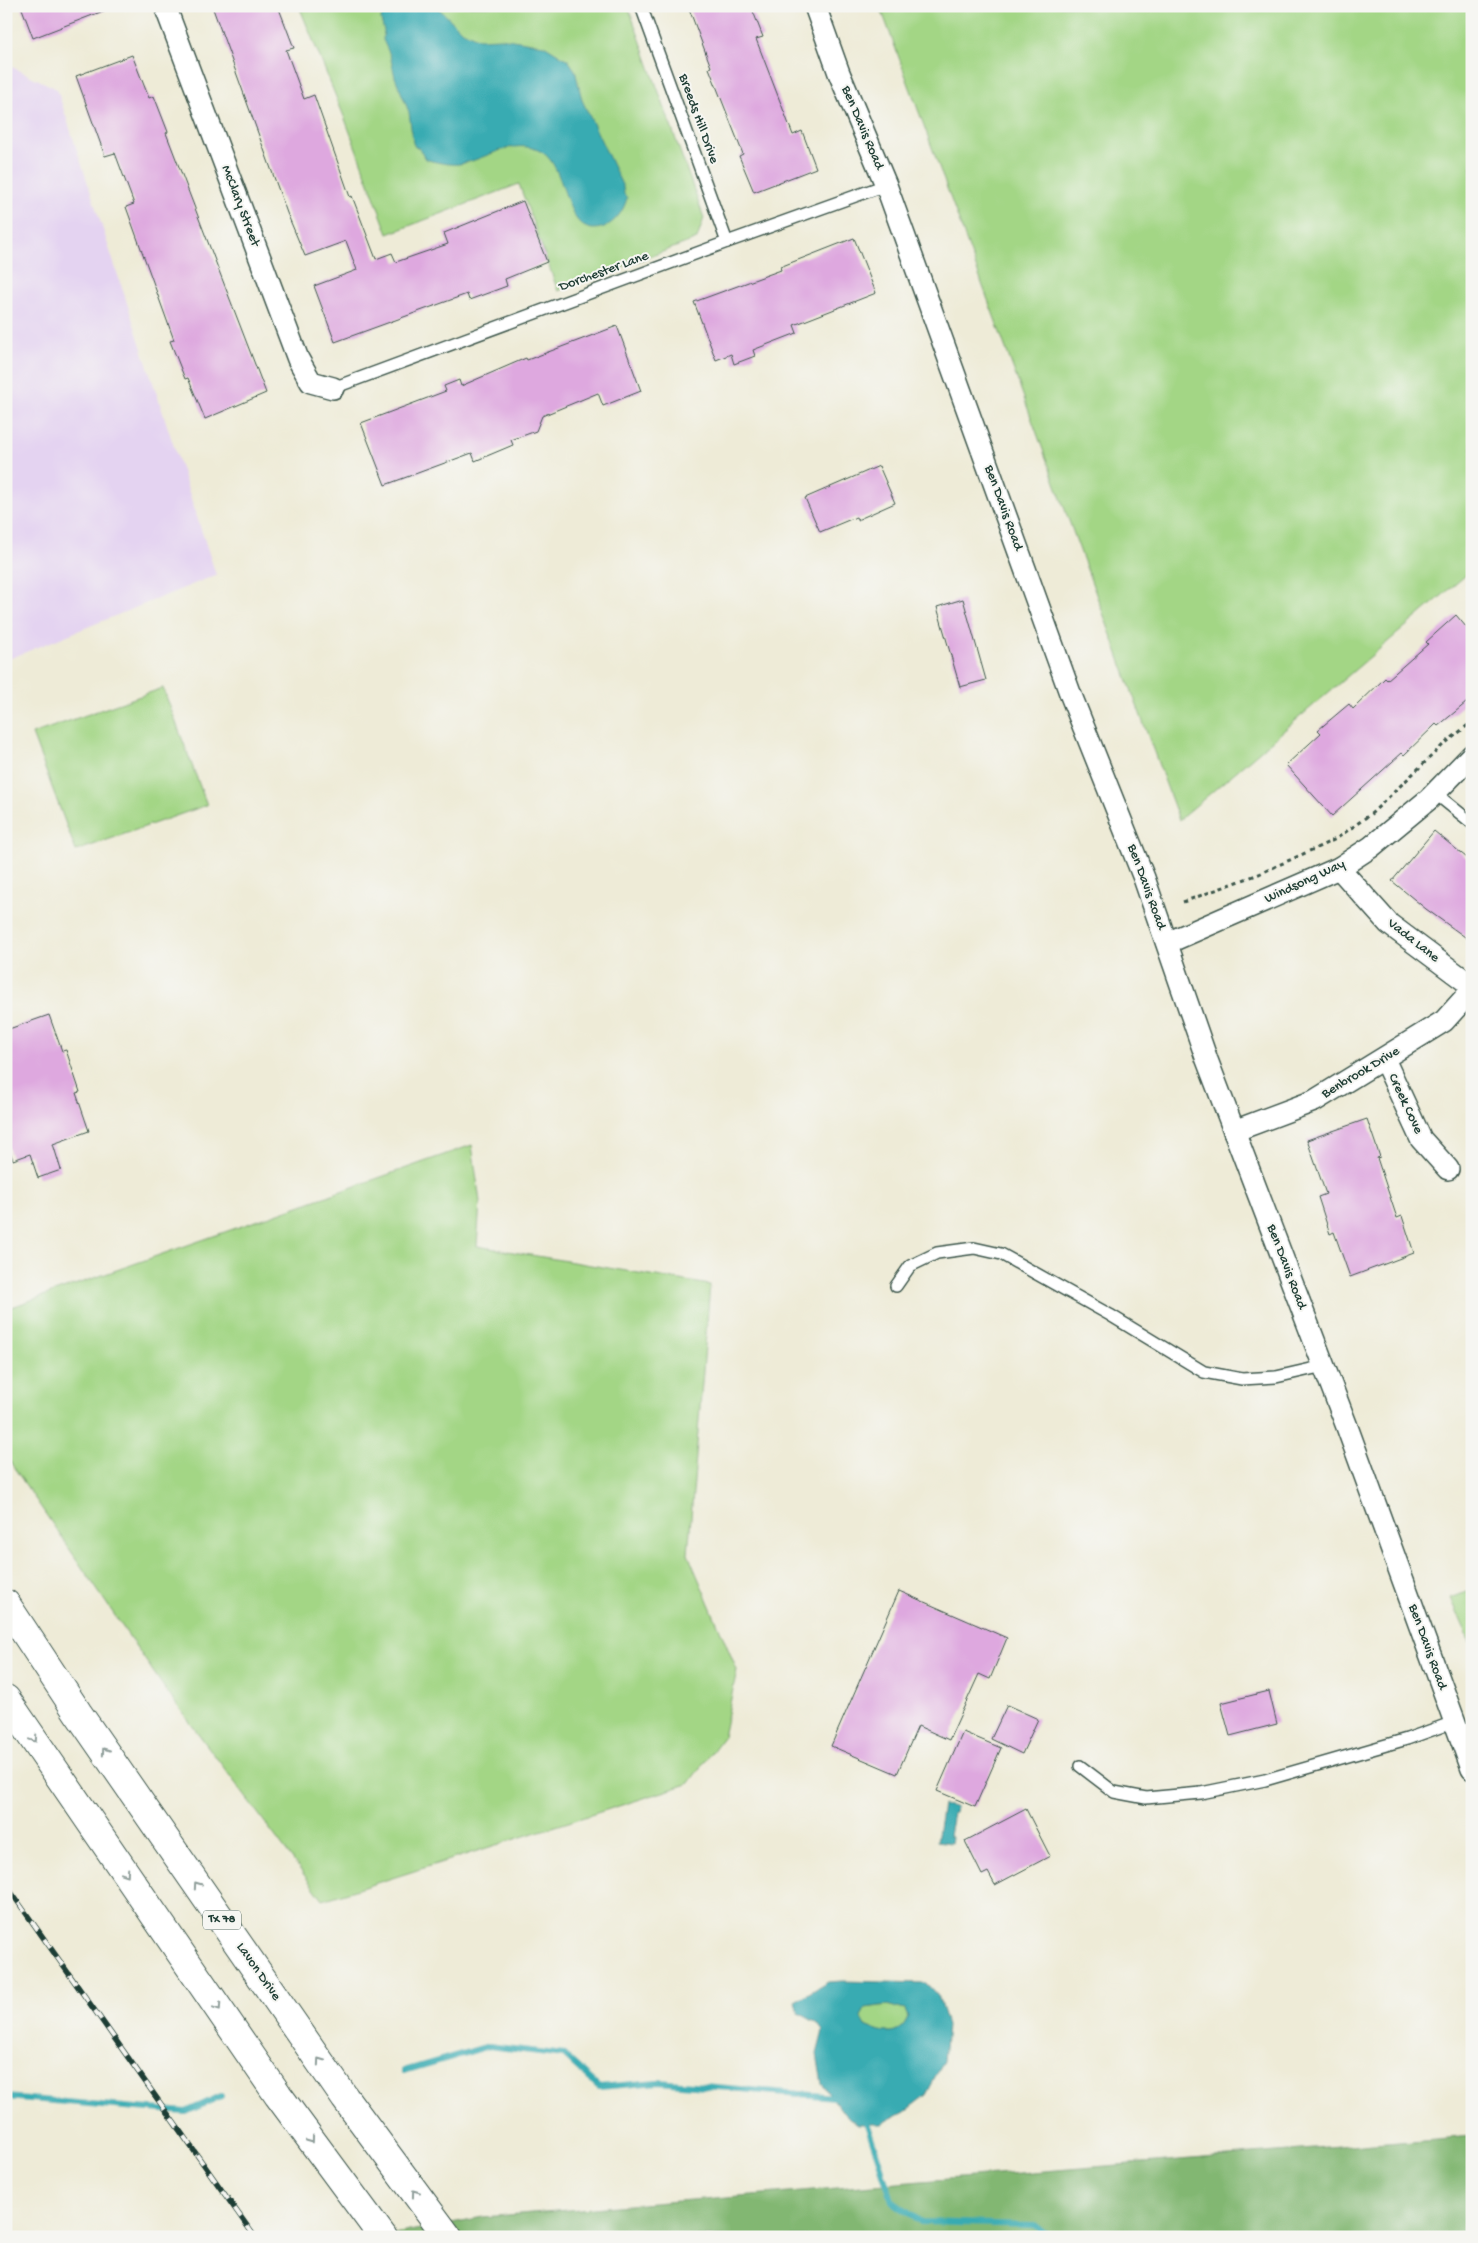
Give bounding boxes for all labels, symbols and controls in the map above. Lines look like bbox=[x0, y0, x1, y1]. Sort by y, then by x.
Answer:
street label: Breeds Hill Drive bbox=[674, 71, 722, 167]
street label: Ben Davis Road bbox=[836, 83, 888, 174]
street label: McClary Street bbox=[217, 163, 264, 250]
street label: Dorchester Lane bbox=[556, 248, 652, 296]
street label: Ben Davis Road bbox=[979, 462, 1027, 555]
street label: Ben Davis Road bbox=[1122, 841, 1170, 934]
street label: Windsong Way bbox=[1262, 856, 1348, 908]
street label: Vada Lane bbox=[1383, 915, 1443, 967]
street label: Benbrook Drive bbox=[1318, 1043, 1404, 1103]
street label: Creek Cove bbox=[1384, 1071, 1427, 1138]
street label: Ben Davis Road bbox=[1262, 1221, 1311, 1313]
street label: Ben Davis Road bbox=[1403, 1601, 1451, 1694]
one-way arrow bbox=[28, 1734, 37, 1743]
one-way arrow bbox=[102, 1747, 111, 1757]
one-way arrow bbox=[120, 1868, 129, 1877]
one-way arrow bbox=[194, 1881, 203, 1890]
road number: TX 78 bbox=[203, 1910, 241, 1930]
street label: Lavon Drive bbox=[232, 1940, 285, 2005]
one-way arrow bbox=[212, 2002, 221, 2011]
one-way arrow bbox=[317, 2057, 326, 2067]
one-way arrow bbox=[305, 2134, 314, 2144]
one-way arrow bbox=[413, 2190, 421, 2199]

